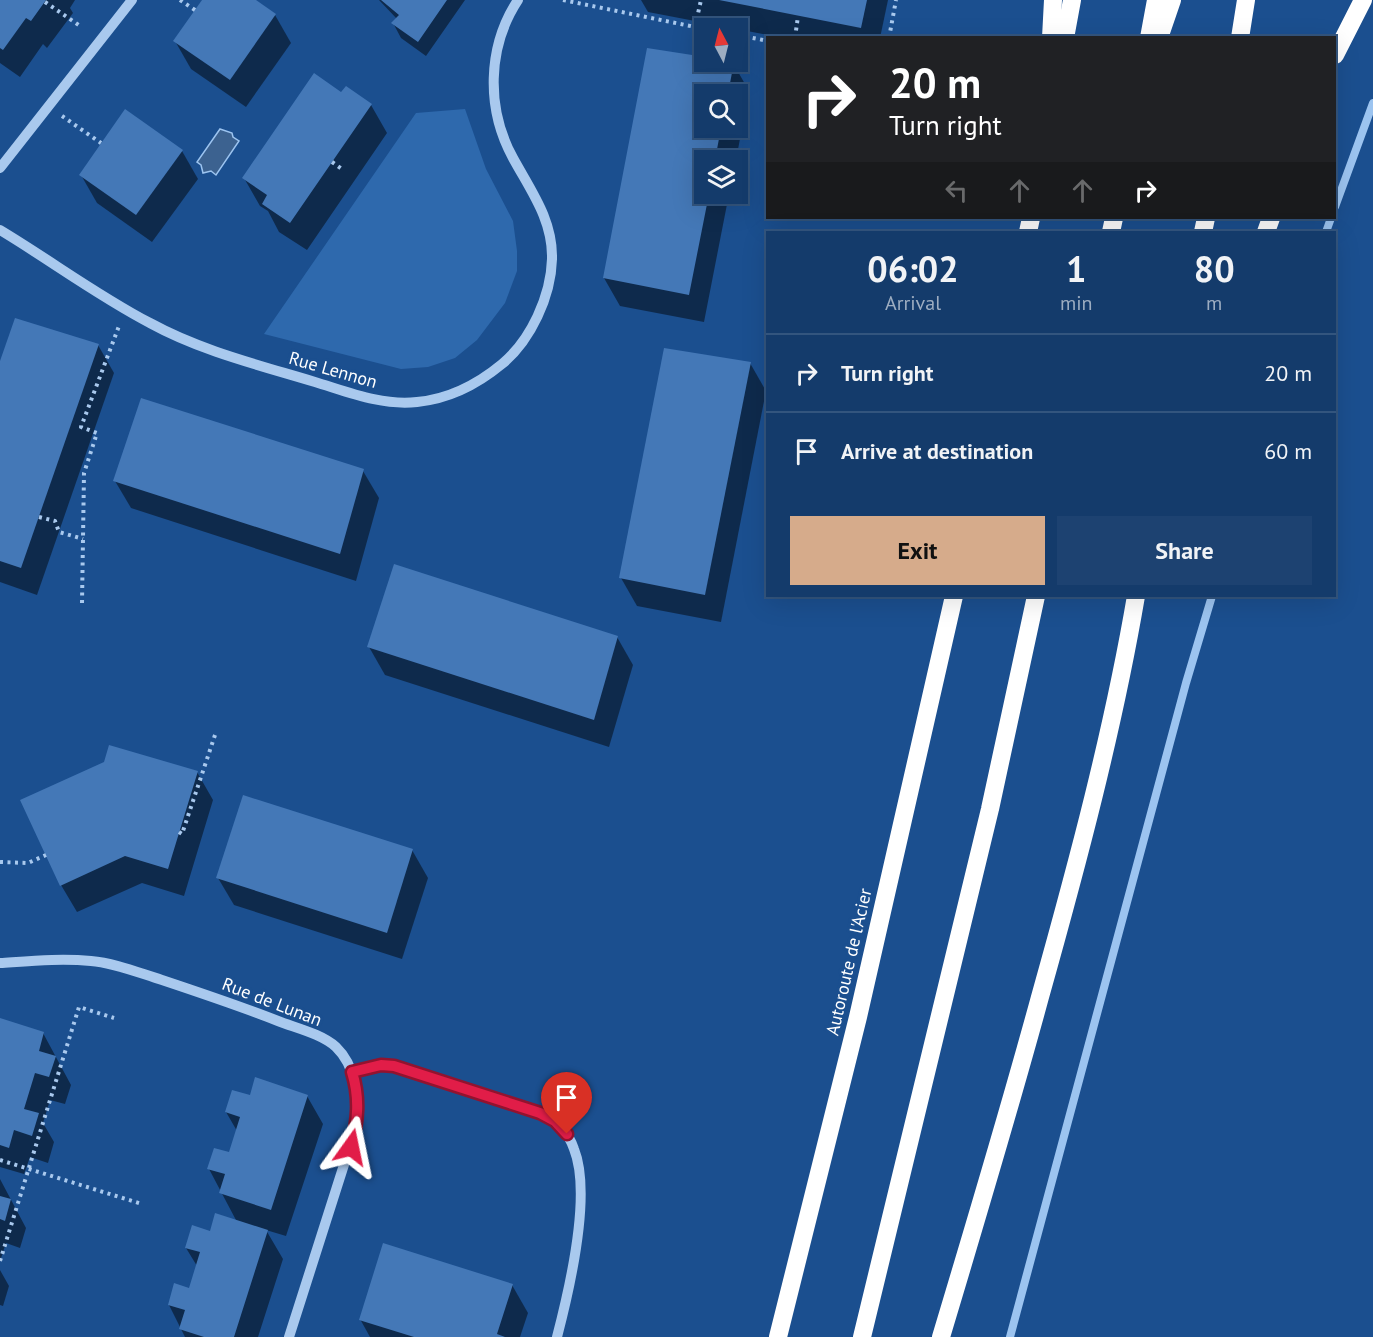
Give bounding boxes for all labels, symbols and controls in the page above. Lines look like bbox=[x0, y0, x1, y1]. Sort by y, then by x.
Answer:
north arrow bbox=[694, 18, 748, 72]
map controls bbox=[694, 18, 748, 204]
text: 20 m bbox=[889, 55, 981, 110]
icon: right bbox=[790, 60, 868, 138]
button: search bbox=[694, 84, 748, 138]
text: Turn right bbox=[889, 108, 1002, 142]
button: layers bbox=[694, 150, 748, 204]
icon: left bbox=[940, 174, 973, 207]
icon: ahead bbox=[1003, 174, 1036, 207]
icon: ahead bbox=[1066, 174, 1099, 207]
icon: right bbox=[1129, 174, 1162, 207]
text: 06:02 bbox=[867, 245, 959, 292]
text: 1 bbox=[1066, 245, 1086, 292]
text: 80 bbox=[1194, 245, 1235, 292]
text: Arrival bbox=[885, 290, 941, 316]
text: min bbox=[1060, 290, 1093, 316]
text: m bbox=[1206, 290, 1222, 316]
street label: Rue Lennon bbox=[286, 346, 380, 393]
icon: right bbox=[790, 357, 823, 390]
text: Turn right bbox=[841, 359, 933, 387]
text: 20 m bbox=[1264, 359, 1312, 387]
icon: arrive bbox=[790, 435, 823, 468]
text: Arrive at destination bbox=[841, 437, 1033, 465]
text: 60 m bbox=[1264, 437, 1312, 465]
button: Exit bbox=[790, 516, 1045, 585]
button: Share bbox=[1057, 516, 1312, 585]
street label: Autoroute de l'Acier bbox=[820, 886, 877, 1038]
street label: Rue de Lunan bbox=[219, 972, 325, 1031]
pin bbox=[541, 1072, 592, 1134]
icon: arrive bbox=[550, 1081, 583, 1114]
position arrow bbox=[319, 1115, 383, 1179]

